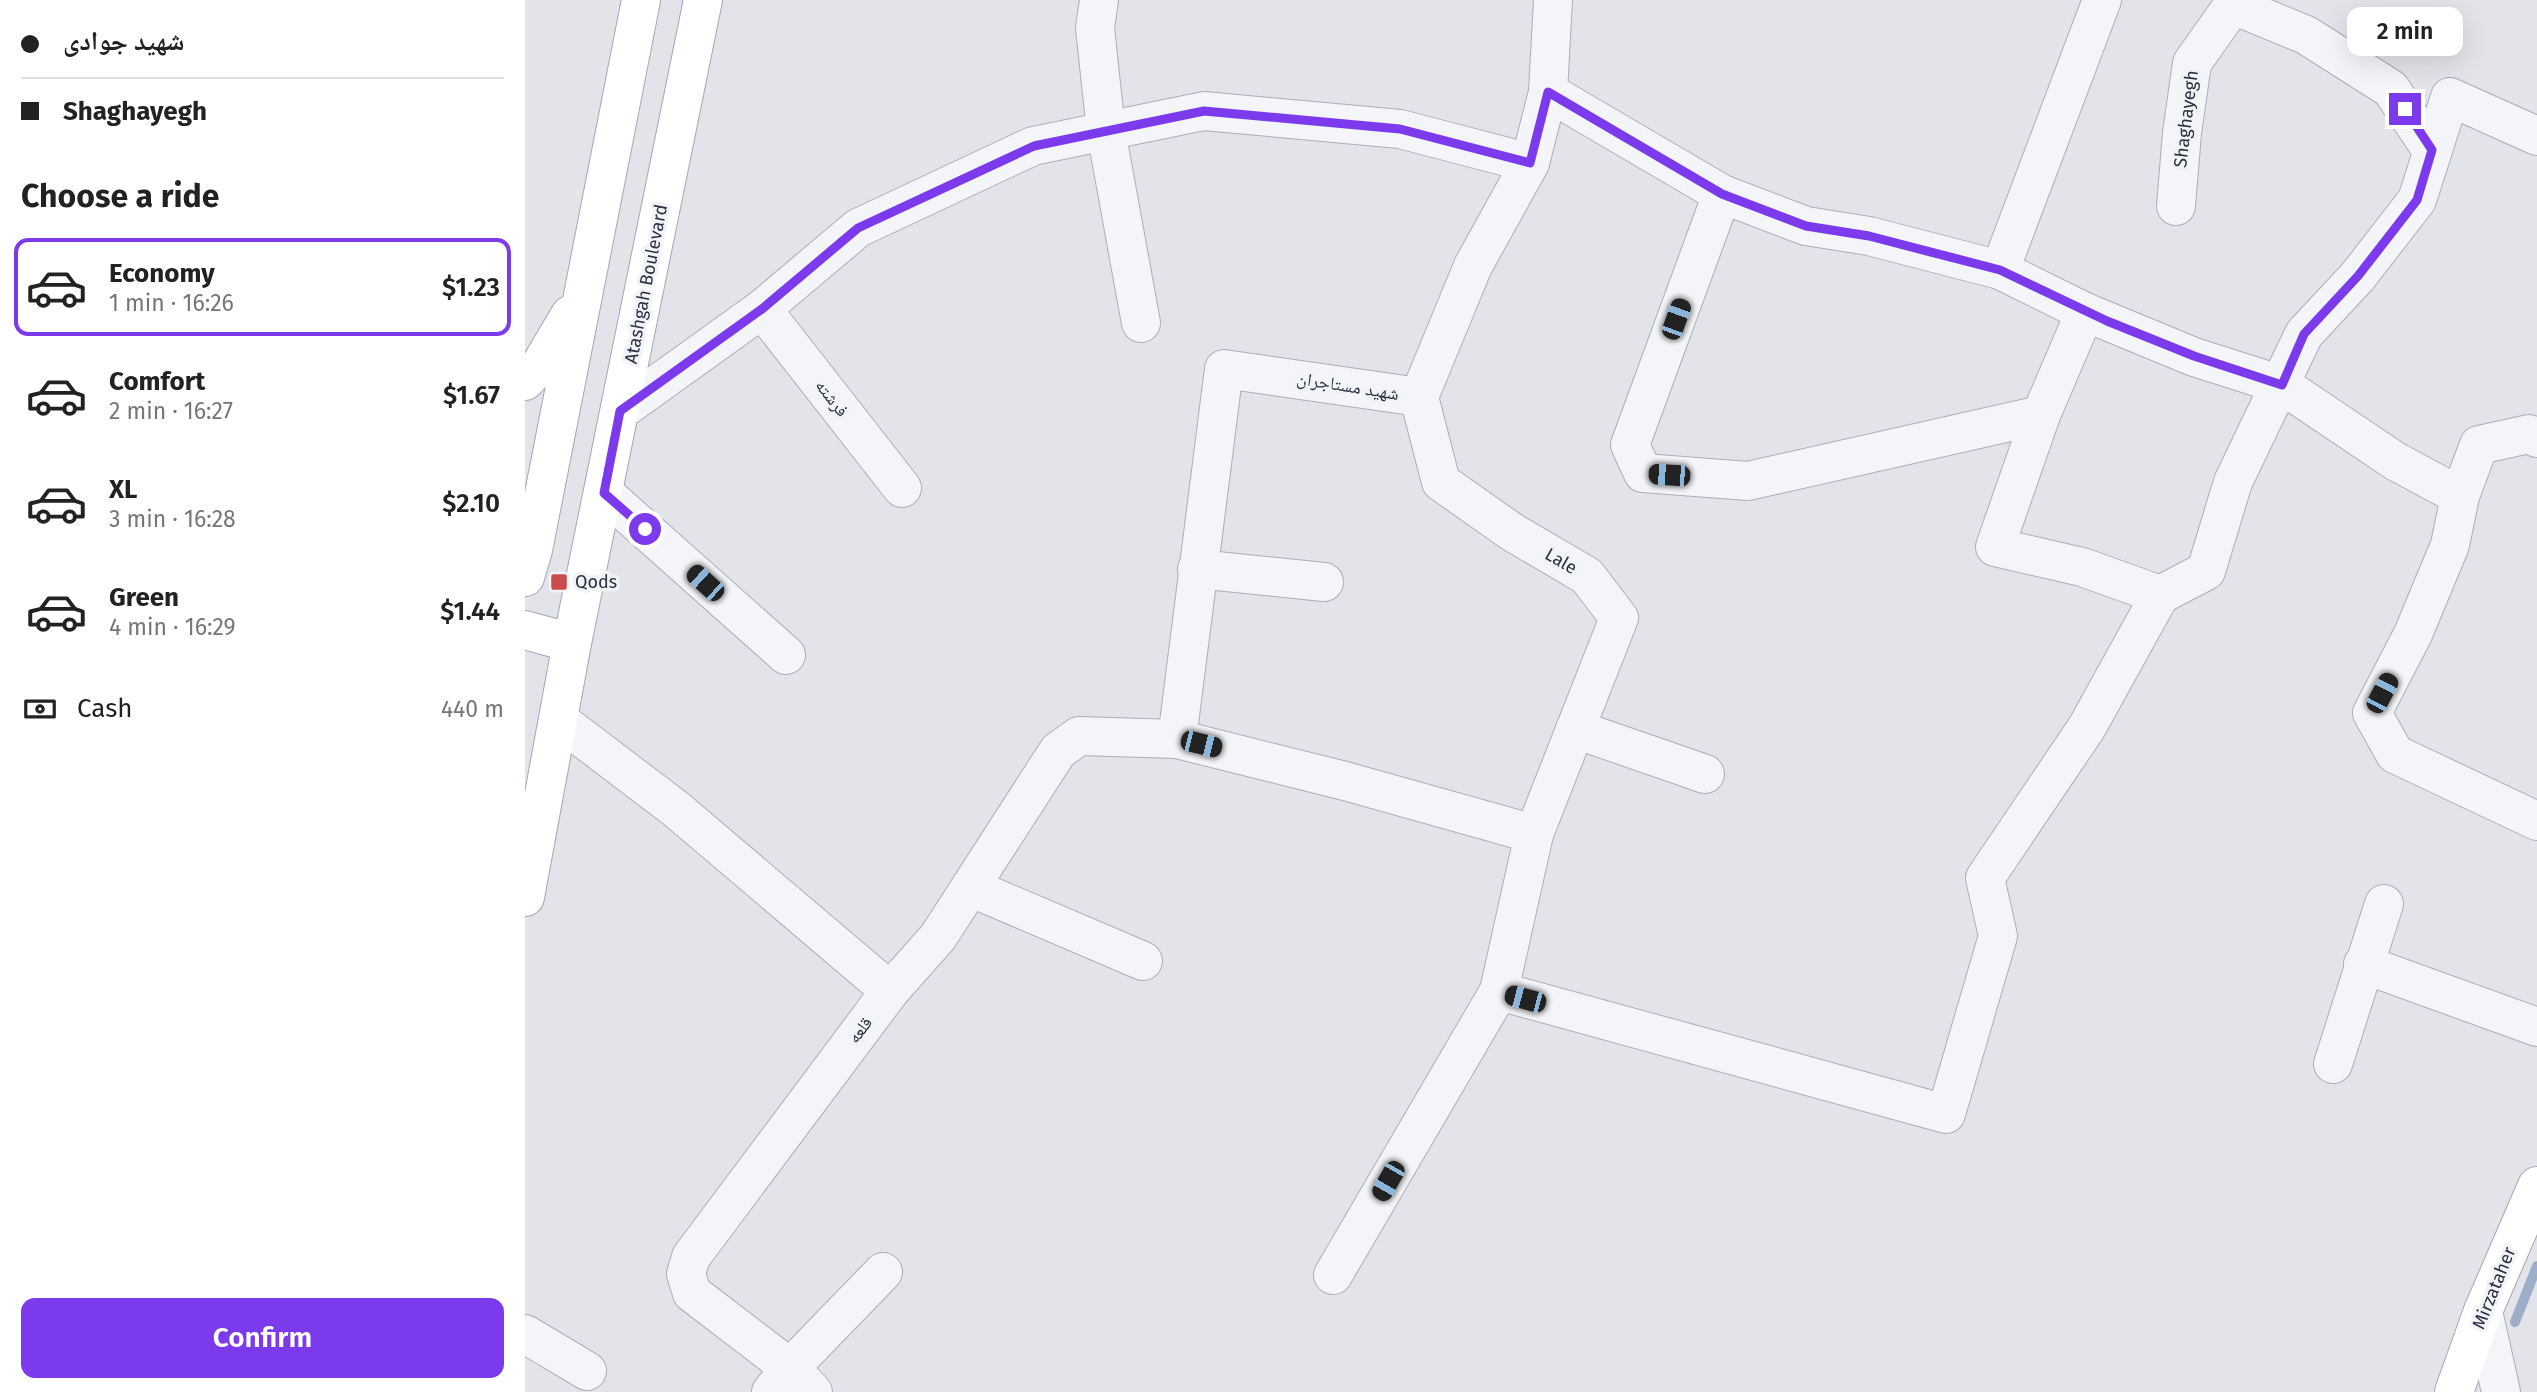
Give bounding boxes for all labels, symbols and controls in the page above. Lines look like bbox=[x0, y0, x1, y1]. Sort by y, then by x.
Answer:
callout: 2 min bbox=[2347, 7, 2463, 56]
text: 2 min bbox=[2377, 17, 2433, 45]
text: شهید جوادی bbox=[63, 26, 184, 57]
street label: Shaghayegh bbox=[2169, 69, 2203, 169]
route end bbox=[2389, 93, 2421, 125]
text: Shaghayegh bbox=[63, 96, 207, 127]
text: Choose a ride bbox=[21, 177, 219, 215]
street label: Atashgah Boulevard bbox=[620, 203, 672, 365]
icon: car bbox=[25, 256, 88, 319]
text: Economy bbox=[109, 258, 215, 289]
text: $1.23 bbox=[442, 272, 500, 303]
text: 1 min · 16:26 bbox=[109, 289, 234, 317]
car bbox=[1659, 296, 1694, 342]
icon: car bbox=[25, 364, 88, 427]
text: Comfort bbox=[109, 366, 205, 397]
street label: شهید مستاجران bbox=[1295, 367, 1401, 405]
street label: فرشته bbox=[811, 375, 853, 421]
text: $1.67 bbox=[443, 380, 500, 411]
text: 2 min · 16:27 bbox=[109, 397, 233, 425]
car bbox=[1648, 463, 1691, 487]
icon: car bbox=[25, 472, 88, 535]
text: XL bbox=[109, 474, 137, 505]
text: $2.10 bbox=[442, 488, 500, 519]
text: 3 min · 16:28 bbox=[109, 505, 236, 533]
route start bbox=[629, 513, 661, 545]
street label: Lale bbox=[1541, 543, 1581, 579]
car bbox=[683, 561, 728, 605]
place label: Qods bbox=[575, 571, 617, 593]
marker: Qods bbox=[549, 572, 569, 592]
icon: car bbox=[25, 580, 88, 643]
text: Green bbox=[109, 582, 179, 613]
text: $1.44 bbox=[440, 596, 500, 627]
text: 4 min · 16:29 bbox=[109, 613, 236, 641]
car bbox=[2363, 670, 2402, 716]
icon: cash bbox=[21, 690, 59, 728]
text: Cash bbox=[77, 693, 133, 724]
text: 440 m bbox=[441, 695, 504, 723]
car bbox=[1179, 729, 1224, 759]
car bbox=[1502, 983, 1549, 1015]
street label: قلعه bbox=[843, 1012, 877, 1048]
car bbox=[1369, 1158, 1408, 1204]
street label: Mirzataher bbox=[2468, 1244, 2520, 1332]
button: Confirm bbox=[21, 1298, 504, 1378]

